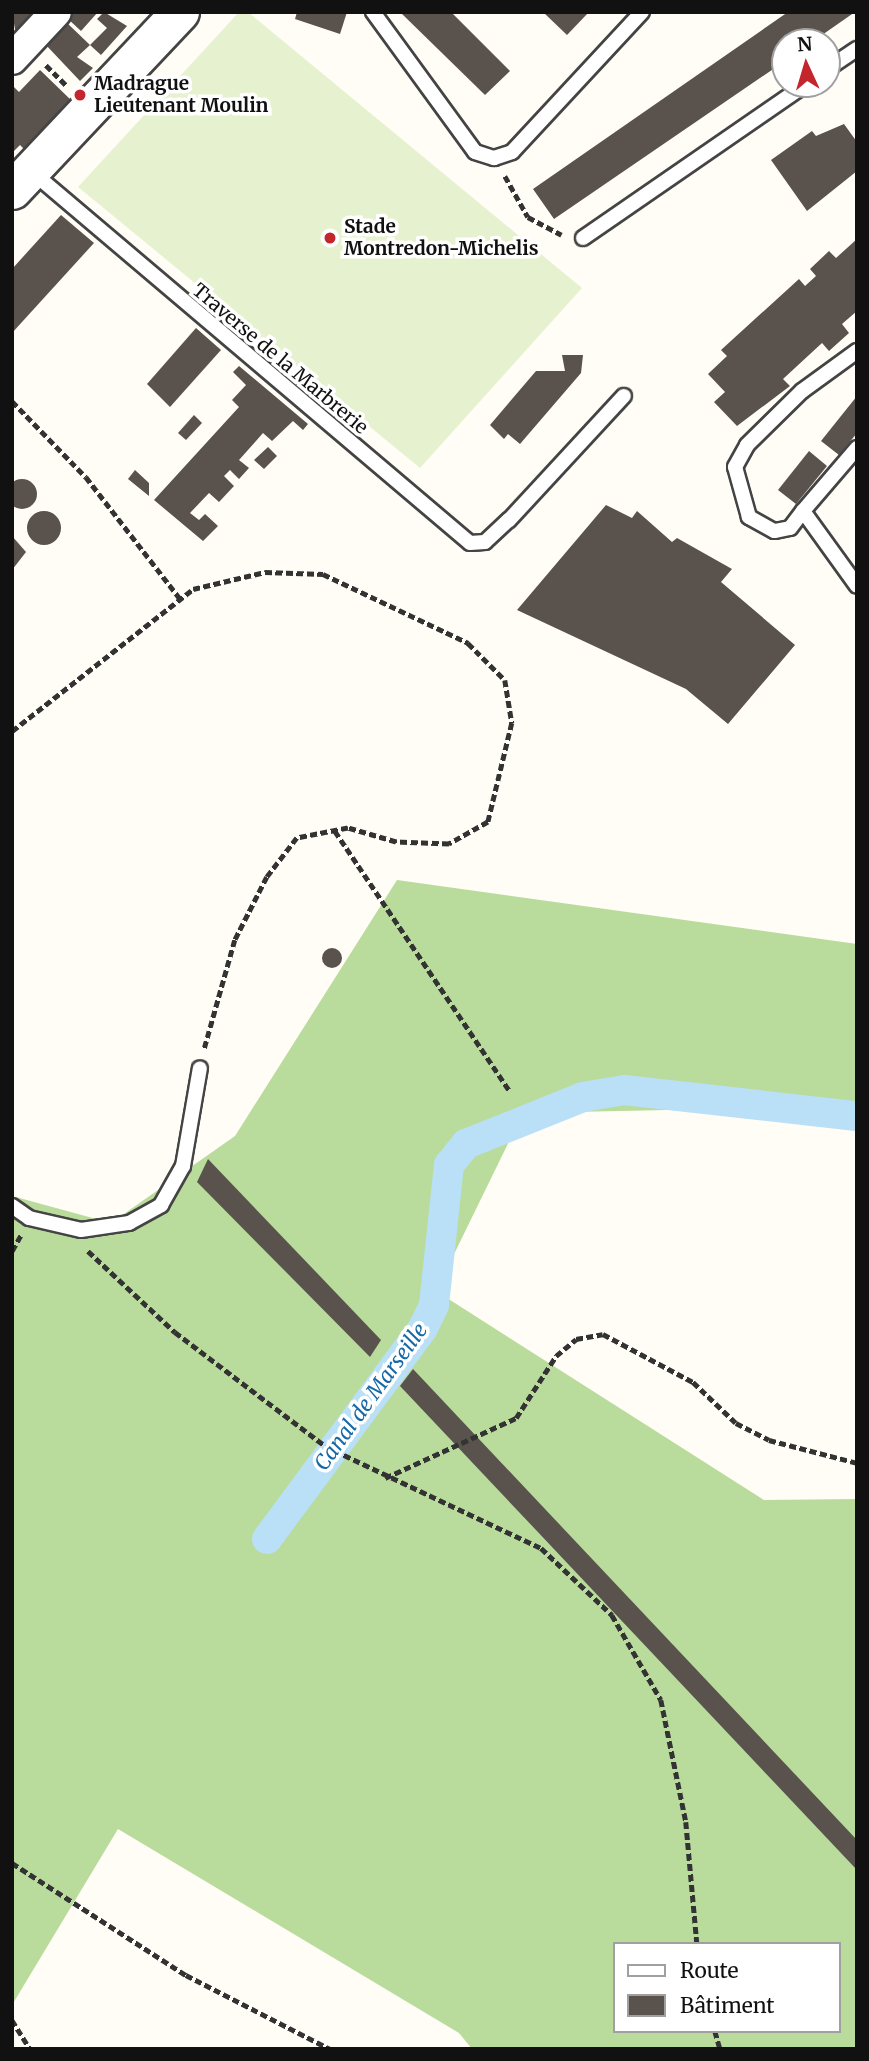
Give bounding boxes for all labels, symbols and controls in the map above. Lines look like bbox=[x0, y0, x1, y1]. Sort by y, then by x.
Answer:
north arrow bbox=[771, 28, 841, 98]
text: N bbox=[796, 32, 813, 57]
place label: Madrague Lieutenant Moulin bbox=[94, 73, 268, 117]
marker: Madrague Lieutenant Moulin bbox=[72, 87, 88, 103]
place label: Stade Montredon-Michelis bbox=[344, 216, 538, 260]
marker: Stade Montredon-Michelis bbox=[322, 230, 338, 246]
street label: Traverse de la Marbrerie bbox=[188, 279, 372, 439]
water label: Canal de Marseille bbox=[309, 1318, 433, 1476]
legend bbox=[614, 1942, 841, 2033]
text: Route bbox=[680, 1957, 738, 1984]
text: Bâtiment bbox=[680, 1992, 774, 2019]

